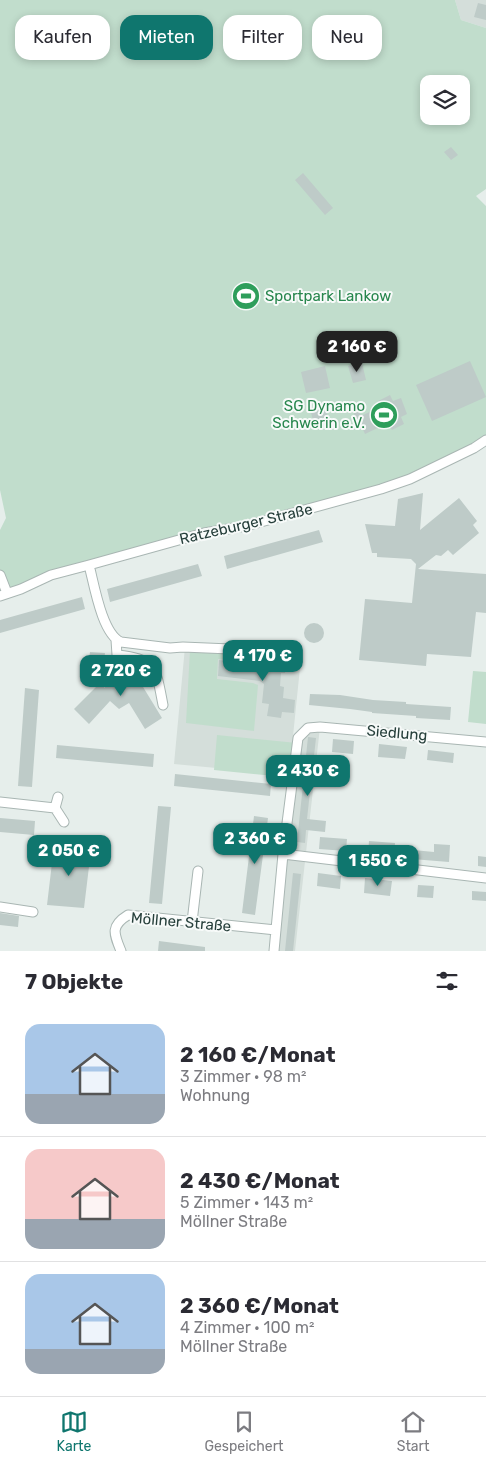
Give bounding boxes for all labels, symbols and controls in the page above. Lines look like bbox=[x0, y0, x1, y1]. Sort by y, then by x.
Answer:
chip: Kaufen bbox=[15, 15, 110, 60]
chip: Mieten bbox=[120, 15, 213, 60]
chip: Filter bbox=[223, 15, 302, 60]
chip: Neu bbox=[312, 15, 382, 60]
map controls bbox=[420, 75, 470, 125]
button: layers bbox=[420, 75, 470, 125]
sports icon: Sportpark Lankow bbox=[231, 281, 261, 311]
place label: Sportpark Lankow bbox=[265, 287, 391, 305]
pin: 2 160 € bbox=[311, 330, 403, 373]
text: 2 160 € bbox=[327, 337, 387, 356]
place label: SG Dynamo Schwerin e.V. bbox=[272, 397, 365, 432]
sports icon: SG Dynamo Schwerin e.V. bbox=[369, 400, 399, 430]
street label: Ratzeburger Straße bbox=[178, 500, 314, 548]
pin: 4 170 € bbox=[217, 640, 309, 682]
text: 4 170 € bbox=[234, 646, 292, 665]
pin: 2 720 € bbox=[75, 654, 167, 697]
text: 2 720 € bbox=[91, 661, 151, 680]
street label: Siedlung bbox=[366, 721, 428, 745]
pin: 2 430 € bbox=[262, 754, 354, 797]
text: 2 430 € bbox=[277, 761, 339, 780]
pin: 2 360 € bbox=[209, 822, 301, 865]
text: 2 360 € bbox=[224, 829, 286, 848]
pin: 2 050 € bbox=[23, 834, 115, 877]
text: 2 050 € bbox=[38, 841, 100, 860]
pin: 1 550 € bbox=[332, 844, 424, 887]
text: 1 550 € bbox=[349, 851, 407, 870]
street label: Möllner Straße bbox=[130, 909, 232, 935]
icon: filters bbox=[433, 967, 461, 995]
text: 7 Objekte bbox=[25, 969, 123, 994]
text: 2 160 €/Monat bbox=[180, 1042, 335, 1067]
icon: home bbox=[65, 1044, 125, 1104]
text: 3 Zimmer · 98 m² bbox=[180, 1067, 307, 1086]
text: Wohnung bbox=[180, 1086, 250, 1105]
text: 2 430 €/Monat bbox=[180, 1168, 340, 1193]
icon: home bbox=[65, 1169, 125, 1229]
text: 5 Zimmer · 143 m² bbox=[180, 1193, 313, 1212]
text: Möllner Straße bbox=[180, 1212, 287, 1231]
text: 2 360 €/Monat bbox=[180, 1293, 339, 1318]
icon: home bbox=[65, 1294, 125, 1354]
text: 4 Zimmer · 100 m² bbox=[180, 1318, 314, 1337]
text: Möllner Straße bbox=[180, 1337, 287, 1356]
tab: Karte bbox=[57, 1408, 91, 1455]
tab: Gespeichert bbox=[204, 1408, 283, 1455]
tab: Start bbox=[397, 1408, 429, 1455]

